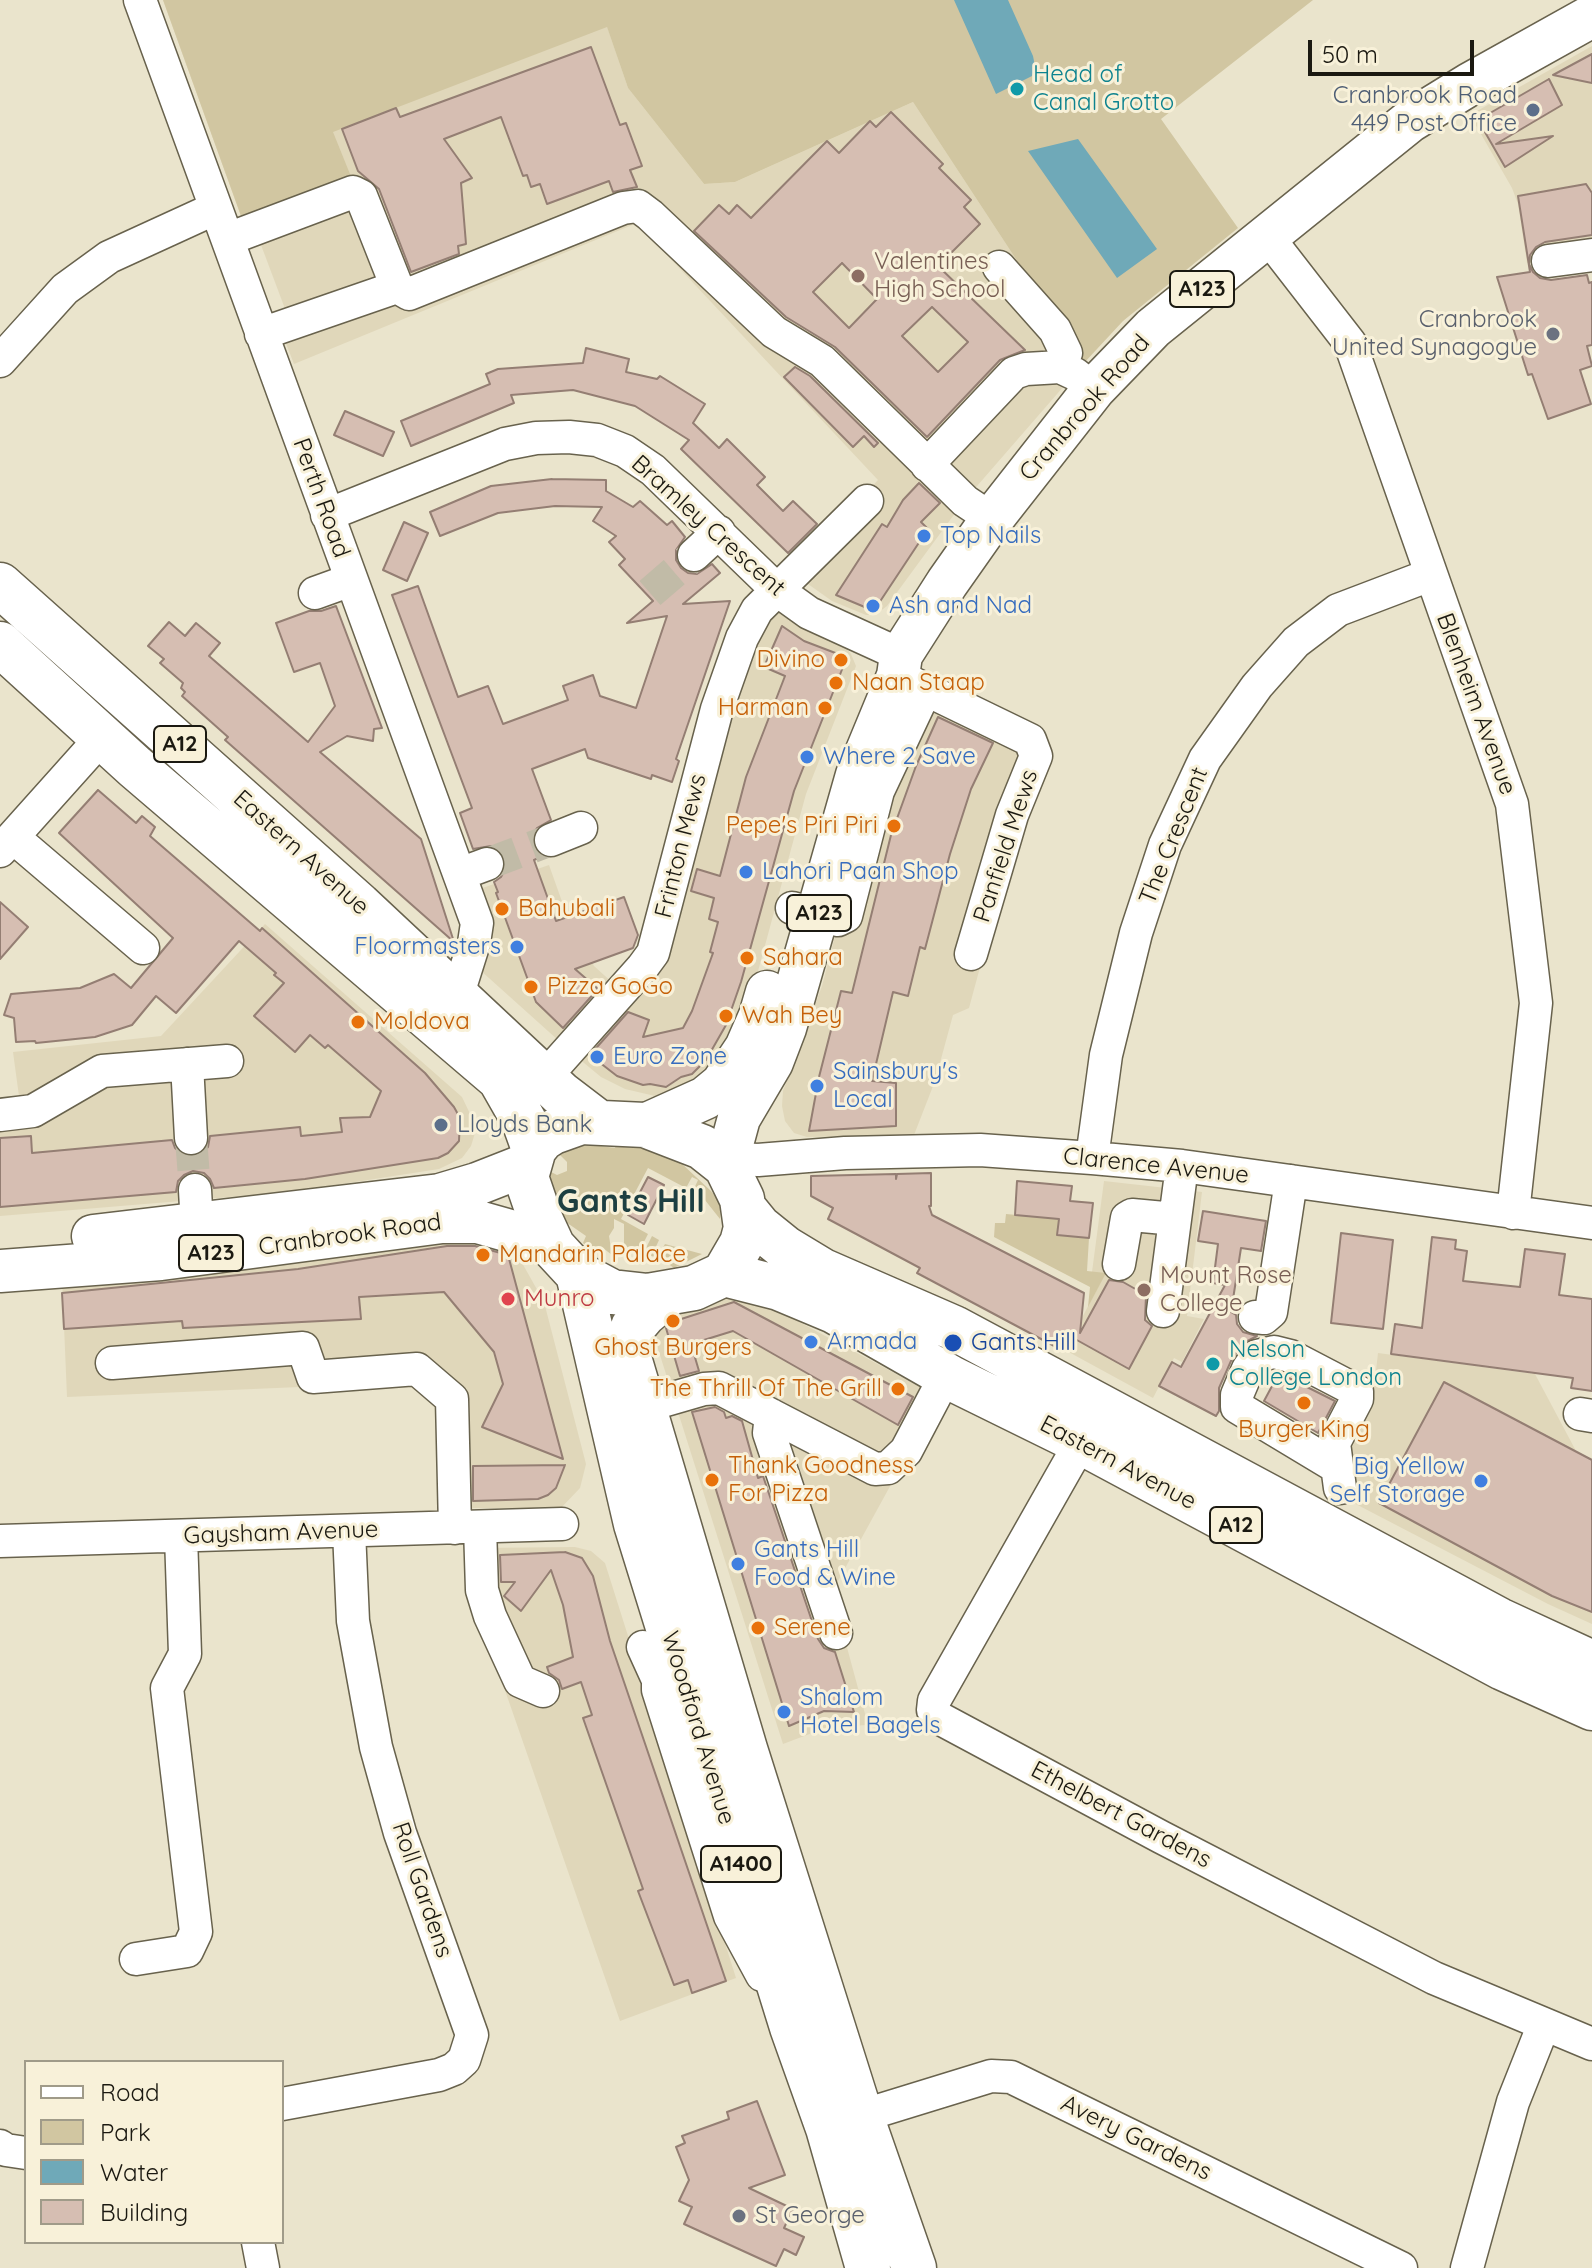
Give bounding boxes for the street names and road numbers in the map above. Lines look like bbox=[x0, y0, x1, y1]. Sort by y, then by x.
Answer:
road number: A123 bbox=[1170, 271, 1234, 307]
street label: Cranbrook Road bbox=[1014, 329, 1156, 487]
street label: Perth Road bbox=[286, 434, 356, 562]
street label: Bramley Crescent bbox=[625, 449, 791, 603]
street label: Blenheim Avenue bbox=[1430, 609, 1522, 799]
road number: A12 bbox=[154, 726, 206, 762]
street label: The Crescent bbox=[1133, 763, 1215, 909]
street label: Panfield Mews bbox=[968, 766, 1044, 926]
street label: Frinton Mews bbox=[649, 771, 713, 921]
street label: Eastern Avenue bbox=[227, 785, 375, 921]
road number: A123 bbox=[787, 895, 851, 931]
street label: Clarence Avenue bbox=[1062, 1142, 1250, 1190]
street label: Cranbrook Road bbox=[257, 1208, 443, 1262]
road number: A123 bbox=[179, 1235, 243, 1271]
street label: Eastern Avenue bbox=[1035, 1410, 1201, 1516]
road number: A12 bbox=[1210, 1507, 1262, 1543]
street label: Gaysham Avenue bbox=[183, 1515, 379, 1551]
street label: Woodford Avenue bbox=[655, 1628, 741, 1828]
street label: Ethelbert Gardens bbox=[1026, 1755, 1216, 1875]
street label: Roll Gardens bbox=[385, 1818, 459, 1962]
road number: A1400 bbox=[701, 1846, 781, 1882]
street label: Avery Gardens bbox=[1056, 2089, 1216, 2187]

